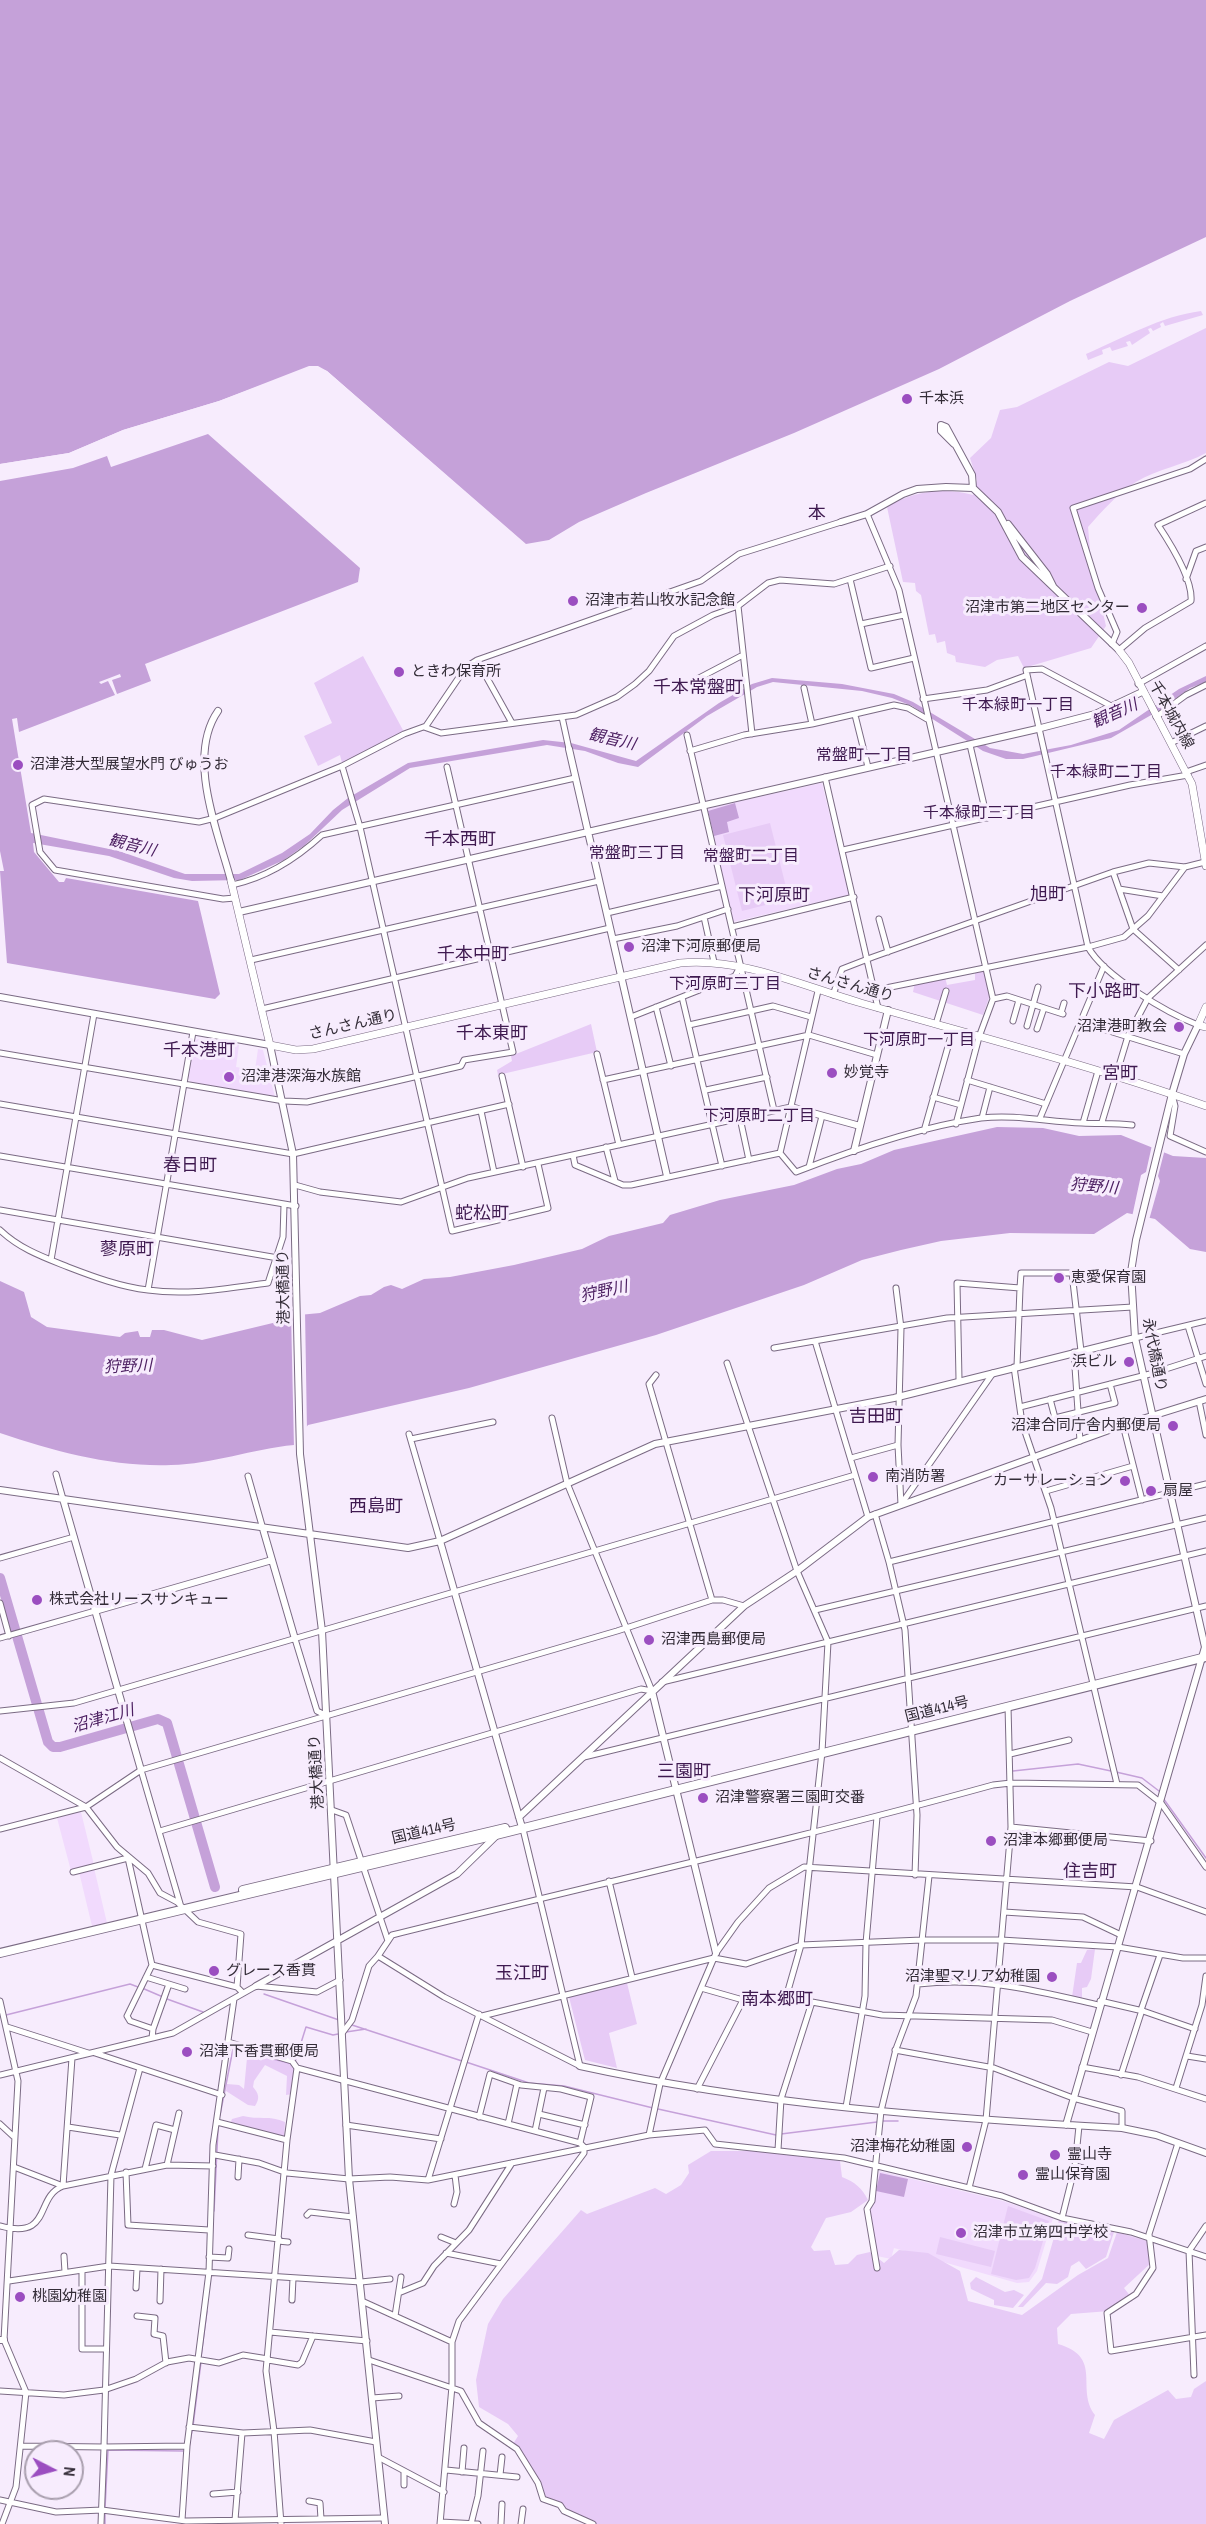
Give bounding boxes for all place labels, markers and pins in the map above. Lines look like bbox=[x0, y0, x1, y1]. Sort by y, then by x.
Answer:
place label: 千本浜 bbox=[919, 390, 964, 408]
marker: 千本浜 bbox=[900, 392, 914, 406]
place label: 沼津市若山牧水記念館 bbox=[585, 592, 735, 610]
marker: 沼津市若山牧水記念館 bbox=[566, 594, 580, 608]
place label: 沼津市第二地区センター bbox=[965, 599, 1130, 617]
marker: 沼津市第二地区センター bbox=[1135, 601, 1149, 615]
place label: ときわ保育所 bbox=[411, 663, 501, 681]
marker: ときわ保育所 bbox=[392, 665, 406, 679]
place label: 沼津港大型展望水門 びゅうお bbox=[30, 756, 228, 774]
marker: 沼津港大型展望水門 びゅうお bbox=[11, 758, 25, 772]
place label: 沼津下河原郵便局 bbox=[641, 938, 761, 956]
marker: 沼津下河原郵便局 bbox=[622, 940, 636, 954]
place label: 沼津港町教会 bbox=[1077, 1018, 1167, 1036]
marker: 沼津港町教会 bbox=[1172, 1020, 1186, 1034]
place label: 妙覚寺 bbox=[844, 1064, 889, 1082]
marker: 妙覚寺 bbox=[825, 1066, 839, 1080]
place label: 沼津港深海水族館 bbox=[241, 1068, 361, 1086]
marker: 沼津港深海水族館 bbox=[222, 1070, 236, 1084]
place label: 恵愛保育園 bbox=[1071, 1269, 1146, 1287]
marker: 恵愛保育園 bbox=[1052, 1271, 1066, 1285]
place label: 浜ビル bbox=[1072, 1353, 1117, 1371]
marker: 浜ビル bbox=[1122, 1355, 1136, 1369]
place label: 沼津合同庁舎内郵便局 bbox=[1011, 1417, 1161, 1435]
marker: 沼津合同庁舎内郵便局 bbox=[1166, 1419, 1180, 1433]
place label: 南消防署 bbox=[885, 1468, 945, 1486]
marker: 南消防署 bbox=[866, 1470, 880, 1484]
place label: カーサレーション bbox=[993, 1472, 1113, 1490]
marker: カーサレーション bbox=[1118, 1474, 1132, 1488]
place label: 扇屋 bbox=[1163, 1482, 1193, 1500]
marker: 扇屋 bbox=[1144, 1484, 1158, 1498]
place label: 株式会社リースサンキュー bbox=[49, 1591, 229, 1609]
marker: 株式会社リースサンキュー bbox=[30, 1593, 44, 1607]
place label: 沼津西島郵便局 bbox=[661, 1631, 766, 1649]
marker: 沼津西島郵便局 bbox=[642, 1633, 656, 1647]
place label: 沼津警察署三園町交番 bbox=[715, 1789, 865, 1807]
marker: 沼津警察署三園町交番 bbox=[696, 1791, 710, 1805]
place label: 沼津本郷郵便局 bbox=[1003, 1832, 1108, 1850]
marker: 沼津本郷郵便局 bbox=[984, 1834, 998, 1848]
place label: グレース香貫 bbox=[226, 1962, 316, 1980]
marker: グレース香貫 bbox=[207, 1964, 221, 1978]
place label: 沼津聖マリア幼稚園 bbox=[905, 1968, 1040, 1986]
marker: 沼津聖マリア幼稚園 bbox=[1045, 1970, 1059, 1984]
place label: 沼津下香貫郵便局 bbox=[199, 2043, 319, 2061]
marker: 沼津下香貫郵便局 bbox=[180, 2045, 194, 2059]
place label: 沼津梅花幼稚園 bbox=[850, 2138, 955, 2156]
marker: 沼津梅花幼稚園 bbox=[960, 2140, 974, 2154]
place label: 霊山寺 bbox=[1067, 2146, 1112, 2164]
marker: 霊山寺 bbox=[1048, 2148, 1062, 2162]
place label: 霊山保育園 bbox=[1035, 2166, 1110, 2184]
marker: 霊山保育園 bbox=[1016, 2168, 1030, 2182]
place label: 沼津市立第四中学校 bbox=[973, 2224, 1108, 2242]
marker: 沼津市立第四中学校 bbox=[954, 2226, 968, 2240]
place label: 桃園幼稚園 bbox=[32, 2288, 107, 2306]
marker: 桃園幼稚園 bbox=[13, 2290, 27, 2304]

